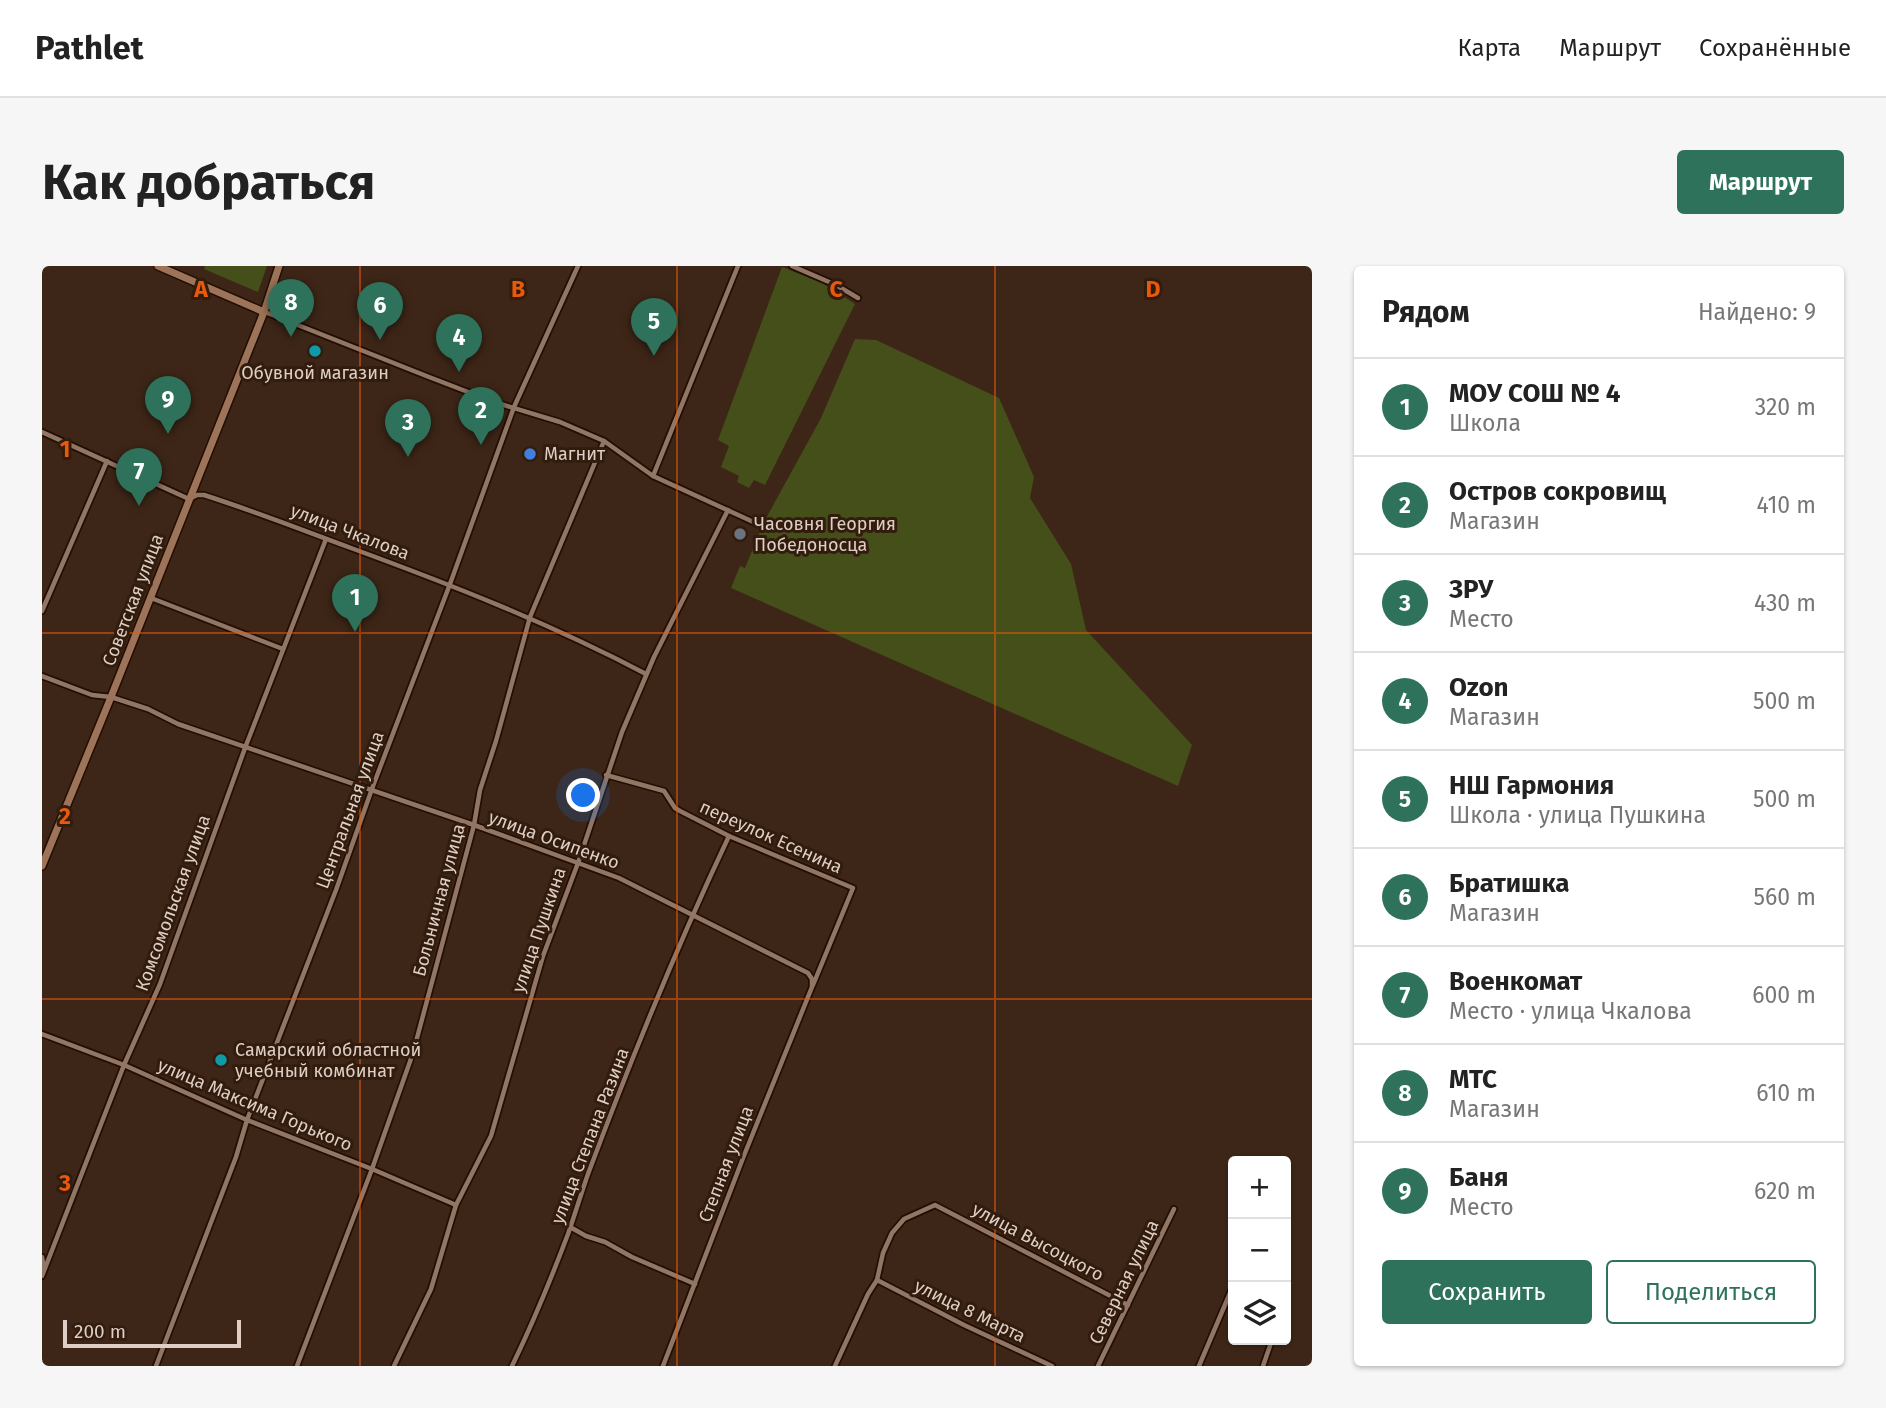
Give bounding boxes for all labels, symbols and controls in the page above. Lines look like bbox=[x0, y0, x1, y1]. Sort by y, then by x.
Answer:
text: Pathlet bbox=[35, 28, 144, 68]
text: Карта bbox=[1458, 34, 1521, 62]
text: Маршрут bbox=[1559, 34, 1661, 62]
text: Сохранённые bbox=[1699, 34, 1851, 62]
button: Маршрут bbox=[1677, 150, 1844, 214]
text: Как добраться bbox=[42, 153, 375, 212]
text: A bbox=[193, 275, 208, 303]
text: B bbox=[511, 275, 525, 303]
text: C bbox=[829, 275, 843, 303]
text: D bbox=[1146, 275, 1161, 303]
pin: 8 bbox=[268, 279, 314, 337]
pin: 6 bbox=[357, 282, 403, 340]
text: Рядом bbox=[1382, 294, 1470, 330]
pin: 5 bbox=[631, 298, 677, 356]
text: Найдено: 9 bbox=[1698, 298, 1816, 326]
pin: 4 bbox=[436, 314, 482, 372]
marker: Обувной магазин bbox=[307, 343, 323, 359]
place label: Обувной магазин bbox=[241, 362, 389, 384]
pin: 9 bbox=[145, 376, 191, 434]
text: МОУ СОШ № 4 bbox=[1449, 378, 1621, 409]
pin: 2 bbox=[458, 387, 504, 445]
text: 1 bbox=[1400, 393, 1410, 421]
text: 320 m bbox=[1755, 393, 1816, 421]
pin: 3 bbox=[385, 399, 431, 457]
text: Школа bbox=[1449, 409, 1521, 437]
text: 1 bbox=[60, 435, 70, 463]
place label: Магнит bbox=[544, 443, 606, 465]
marker: Магнит bbox=[522, 446, 538, 462]
pin: 7 bbox=[116, 448, 162, 506]
text: Остров сокровищ bbox=[1449, 476, 1666, 507]
text: 2 bbox=[1399, 491, 1411, 519]
text: 410 m bbox=[1756, 491, 1816, 519]
street label: улица Чкалова bbox=[287, 499, 413, 565]
text: Магазин bbox=[1449, 507, 1540, 535]
place label: Часовня Георгия Победоносца bbox=[754, 513, 896, 556]
marker: Часовня Георгия Победоносца bbox=[732, 526, 748, 542]
street label: Советская улица bbox=[98, 531, 168, 669]
pin: 1 bbox=[332, 574, 378, 632]
text: ЗРУ bbox=[1449, 574, 1493, 605]
text: 3 bbox=[1399, 589, 1411, 617]
text: 430 m bbox=[1754, 589, 1816, 617]
text: Место bbox=[1449, 605, 1514, 633]
text: Ozon bbox=[1449, 672, 1509, 703]
text: 4 bbox=[1399, 687, 1412, 715]
text: 500 m bbox=[1753, 687, 1816, 715]
text: Магазин bbox=[1449, 703, 1540, 731]
street label: Центральная улица bbox=[311, 728, 389, 892]
text: НШ Гармония bbox=[1449, 770, 1614, 801]
your location bbox=[566, 778, 600, 812]
text: 5 bbox=[1399, 785, 1411, 813]
text: 500 m bbox=[1753, 785, 1816, 813]
street label: переулок Есенина bbox=[696, 796, 846, 878]
text: Школа · улица Пушкина bbox=[1449, 801, 1706, 829]
text: 2 bbox=[59, 802, 71, 830]
street label: улица Осипенко bbox=[486, 806, 622, 874]
street label: Комсомольская улица bbox=[131, 812, 215, 994]
street label: Больничная улица bbox=[408, 821, 470, 979]
street label: улица Пушкина bbox=[507, 865, 571, 995]
text: Братишка bbox=[1449, 868, 1570, 899]
text: 6 bbox=[1399, 883, 1411, 911]
text: 560 m bbox=[1754, 883, 1816, 911]
text: Магазин bbox=[1449, 899, 1540, 927]
text: Военкомат bbox=[1449, 966, 1582, 997]
text: 7 bbox=[1400, 981, 1410, 1009]
text: 600 m bbox=[1752, 981, 1816, 1009]
text: Место · улица Чкалова bbox=[1449, 997, 1692, 1025]
place label: Самарский областной учебный комбинат bbox=[235, 1039, 421, 1082]
street label: улица Степана Разина bbox=[546, 1045, 634, 1227]
marker: Самарский областной учебный комбинат bbox=[213, 1052, 229, 1068]
street label: улица Максима Горького bbox=[154, 1054, 356, 1156]
text: МТС bbox=[1449, 1064, 1497, 1095]
text: 8 bbox=[1398, 1079, 1412, 1107]
text: 610 m bbox=[1756, 1079, 1816, 1107]
text: Магазин bbox=[1449, 1095, 1540, 1123]
street label: Степная улица bbox=[694, 1103, 758, 1225]
map controls bbox=[1228, 1156, 1291, 1345]
button: + bbox=[1228, 1156, 1291, 1219]
text: Баня bbox=[1449, 1162, 1508, 1193]
text: 3 bbox=[58, 1169, 71, 1197]
text: 9 bbox=[1399, 1177, 1411, 1205]
text: 620 m bbox=[1754, 1177, 1816, 1205]
text: Место bbox=[1449, 1193, 1514, 1221]
street label: улица Высоцкого bbox=[968, 1198, 1108, 1286]
street label: Северная улица bbox=[1084, 1216, 1164, 1348]
button: − bbox=[1228, 1219, 1291, 1282]
button: Сохранить bbox=[1382, 1260, 1592, 1324]
button: Поделиться bbox=[1606, 1260, 1816, 1324]
street label: улица 8 Марта bbox=[911, 1275, 1029, 1347]
button: layers bbox=[1228, 1282, 1291, 1345]
scale bar bbox=[63, 1317, 242, 1349]
text: 200 m bbox=[74, 1320, 126, 1343]

